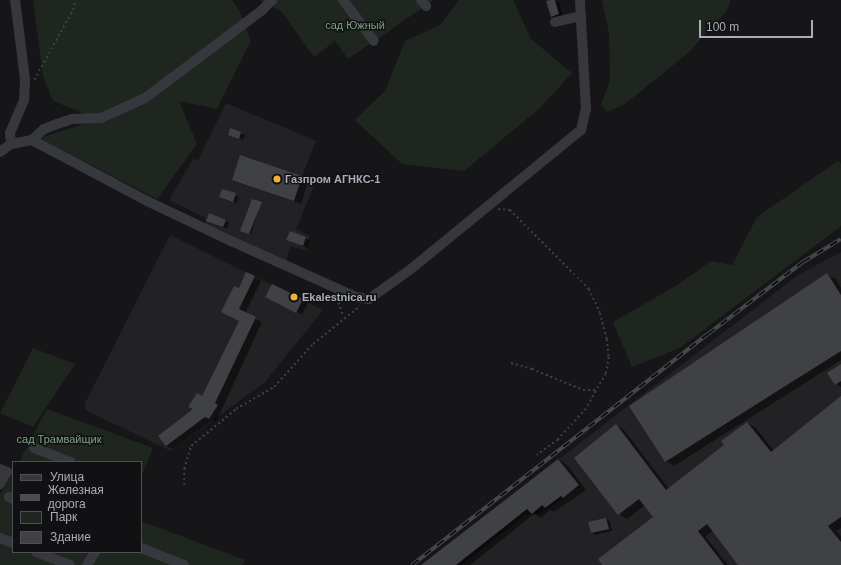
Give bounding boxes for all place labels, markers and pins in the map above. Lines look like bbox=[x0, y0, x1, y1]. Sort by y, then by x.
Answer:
place label: Газпром АГНКС-1 bbox=[285, 172, 380, 186]
marker: Газпром АГНКС-1 bbox=[272, 174, 282, 184]
place label: Ekalestnica.ru bbox=[302, 290, 377, 304]
marker: Ekalestnica.ru bbox=[289, 292, 299, 302]

